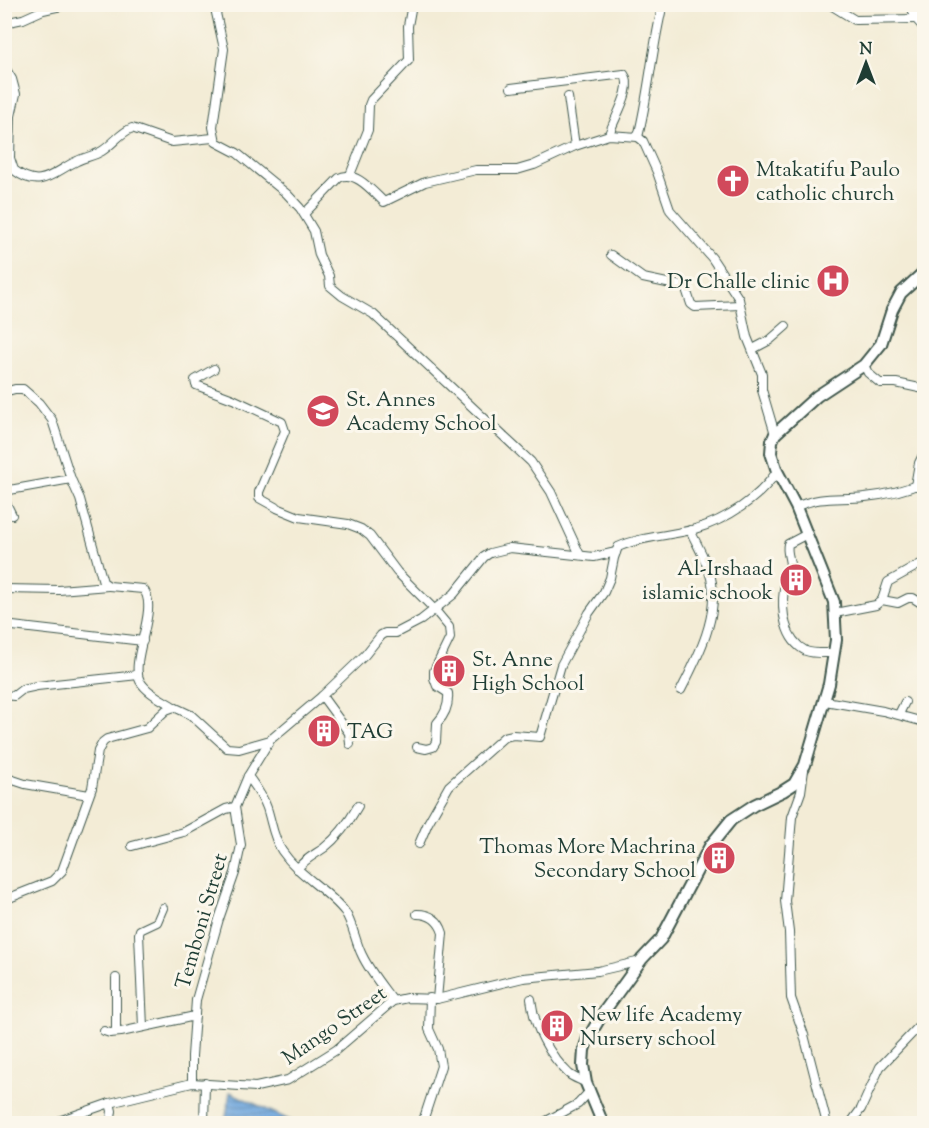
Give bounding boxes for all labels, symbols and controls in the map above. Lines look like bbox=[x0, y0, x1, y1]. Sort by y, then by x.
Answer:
north arrow bbox=[836, 33, 896, 93]
text: N bbox=[860, 39, 873, 62]
place label: Mtakatifu Paulo catholic church bbox=[756, 156, 900, 210]
church icon: Mtakatifu Paulo catholic church bbox=[715, 163, 751, 199]
hospital icon: Dr Challe clinic bbox=[815, 263, 851, 299]
place label: Dr Challe clinic bbox=[667, 268, 810, 298]
place label: St. Annes Academy School bbox=[346, 386, 497, 440]
school or university icon: St. Annes Academy School bbox=[305, 393, 341, 429]
place label: Al-Irshaad islamic schook bbox=[642, 555, 774, 609]
building icon: Al-Irshaad islamic schook bbox=[778, 562, 814, 598]
place label: St. Anne High School bbox=[472, 646, 584, 700]
building icon: St. Anne High School bbox=[431, 653, 467, 689]
building icon: TAG bbox=[306, 713, 342, 749]
place label: TAG bbox=[347, 718, 393, 748]
place label: Thomas More Machrina Secondary School bbox=[479, 833, 696, 887]
building icon: Thomas More Machrina Secondary School bbox=[701, 840, 737, 876]
street label: Temboni Street bbox=[169, 850, 237, 993]
street label: Mango Street bbox=[277, 980, 394, 1074]
place label: New life Academy Nursery school bbox=[580, 1001, 743, 1055]
building icon: New life Academy Nursery school bbox=[539, 1008, 575, 1044]

